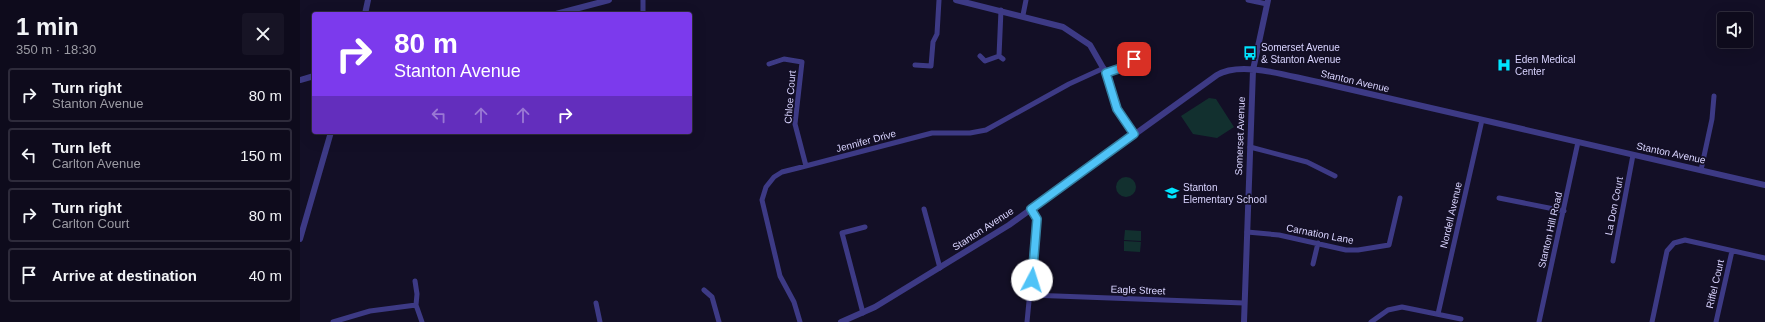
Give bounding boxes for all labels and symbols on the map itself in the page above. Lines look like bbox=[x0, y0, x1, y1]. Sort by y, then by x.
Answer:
pin bbox=[1117, 42, 1151, 76]
place label: Somerset Avenue & Stanton Avenue bbox=[1261, 42, 1341, 65]
bus stop icon: Somerset Avenue & Stanton Avenue bbox=[1242, 45, 1258, 61]
place label: Eden Medical Center bbox=[1515, 54, 1576, 77]
hospital icon: Eden Medical Center bbox=[1496, 57, 1512, 73]
street label: Stanton Avenue bbox=[1319, 68, 1391, 94]
street label: Chloe Court bbox=[782, 70, 798, 124]
street label: Somerset Avenue bbox=[1233, 96, 1247, 176]
street label: Jennifer Drive bbox=[835, 128, 898, 154]
street label: Stanton Avenue bbox=[1635, 140, 1707, 166]
street label: La Don Court bbox=[1603, 176, 1625, 236]
street label: Nordell Avenue bbox=[1438, 180, 1464, 249]
place label: Stanton Elementary School bbox=[1183, 182, 1267, 205]
school or university icon: Stanton Elementary School bbox=[1164, 185, 1180, 201]
street label: Stanton Hill Road bbox=[1536, 191, 1564, 269]
street label: Stanton Avenue bbox=[950, 205, 1016, 253]
street label: Carnation Lane bbox=[1285, 222, 1355, 246]
street label: Riffel Court bbox=[1704, 258, 1726, 310]
position arrow bbox=[1011, 259, 1053, 301]
street label: Eagle Street bbox=[1110, 284, 1166, 296]

